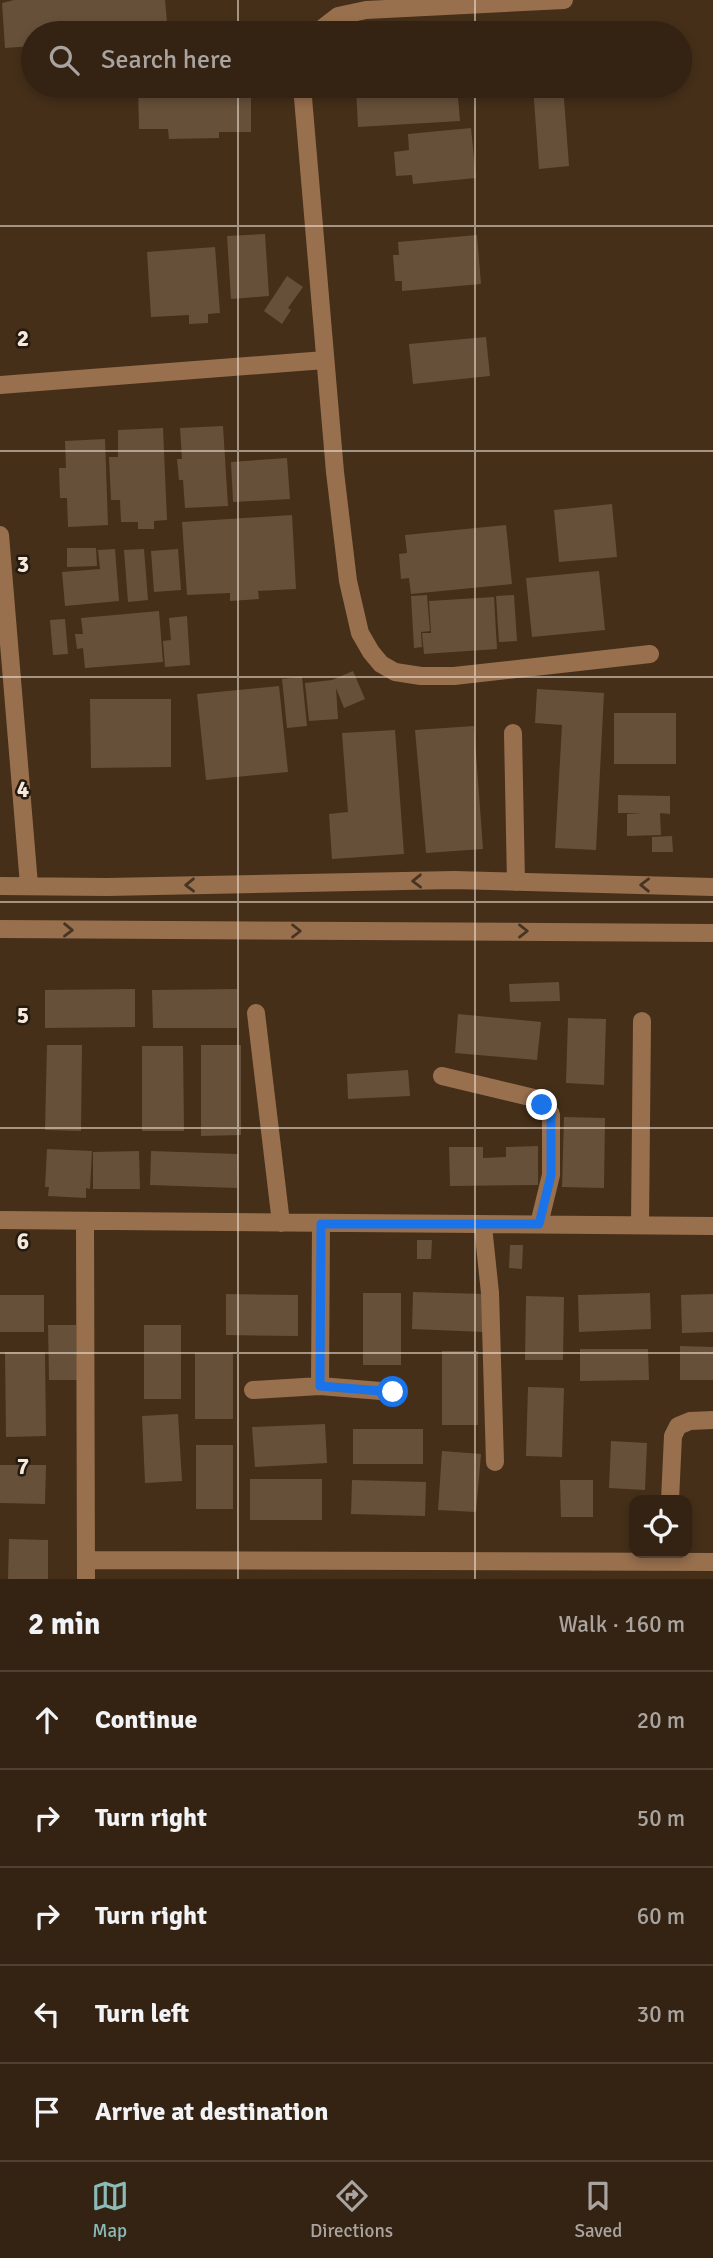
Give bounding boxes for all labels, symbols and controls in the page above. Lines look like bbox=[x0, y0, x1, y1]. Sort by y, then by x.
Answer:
search box bbox=[21, 21, 692, 98]
icon: search bbox=[45, 41, 83, 79]
text: Search here bbox=[101, 44, 232, 76]
text: 2 bbox=[17, 324, 29, 353]
text: 3 bbox=[17, 550, 29, 579]
text: 4 bbox=[17, 775, 29, 804]
one-way arrow bbox=[412, 873, 422, 889]
one-way arrow bbox=[184, 877, 195, 893]
one-way arrow bbox=[639, 878, 650, 893]
one-way arrow bbox=[63, 922, 74, 937]
one-way arrow bbox=[291, 923, 301, 939]
one-way arrow bbox=[518, 923, 529, 939]
text: 5 bbox=[17, 1001, 29, 1030]
route end bbox=[526, 1089, 557, 1120]
text: 6 bbox=[17, 1227, 29, 1256]
route start bbox=[377, 1376, 408, 1407]
text: 7 bbox=[17, 1452, 29, 1481]
map controls bbox=[629, 1495, 692, 1558]
button: locate bbox=[629, 1495, 692, 1558]
text: 2 min bbox=[28, 1606, 100, 1643]
text: Walk · 160 m bbox=[559, 1610, 685, 1639]
icon: ahead bbox=[28, 1701, 66, 1739]
text: Continue bbox=[95, 1704, 197, 1736]
text: 20 m bbox=[637, 1706, 685, 1735]
icon: right bbox=[28, 1799, 66, 1837]
text: Turn right bbox=[95, 1802, 207, 1834]
text: 50 m bbox=[637, 1804, 685, 1833]
icon: right bbox=[28, 1897, 66, 1935]
text: Turn right bbox=[95, 1900, 207, 1932]
text: 60 m bbox=[637, 1902, 685, 1931]
icon: left bbox=[28, 1995, 66, 2033]
text: Turn left bbox=[95, 1998, 189, 2030]
text: 30 m bbox=[637, 2000, 685, 2029]
icon: arrive bbox=[28, 2093, 66, 2131]
text: Arrive at destination bbox=[95, 2096, 328, 2128]
tab: Map bbox=[91, 2177, 129, 2243]
tab: Directions bbox=[310, 2177, 393, 2243]
tab: Saved bbox=[574, 2177, 622, 2243]

